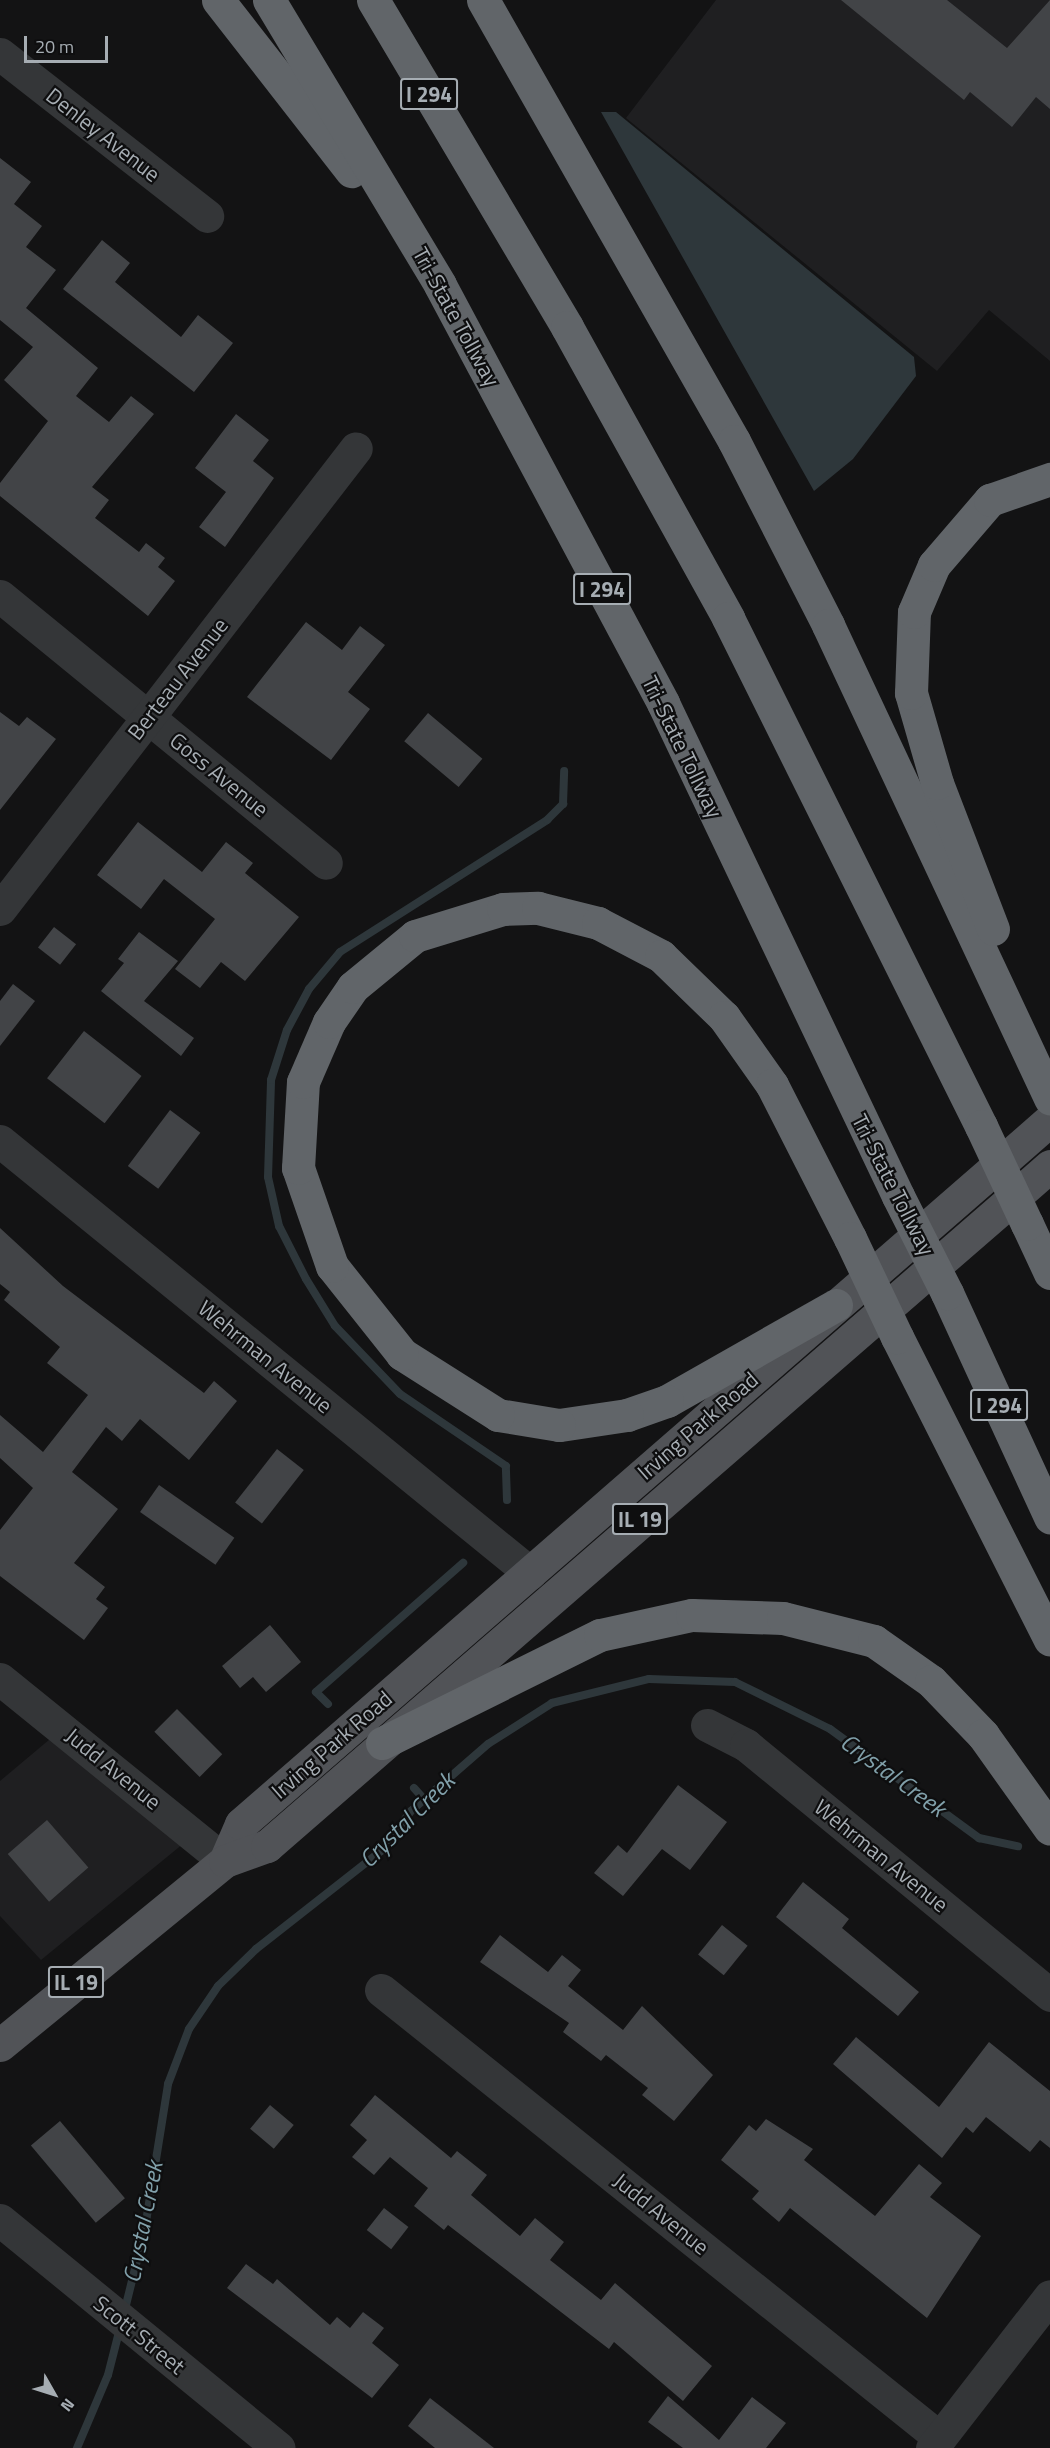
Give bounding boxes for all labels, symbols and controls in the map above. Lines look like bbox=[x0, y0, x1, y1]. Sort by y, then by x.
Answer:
scale bar bbox=[27, 24, 111, 62]
text: 20 m bbox=[35, 33, 74, 60]
road number: I 294 bbox=[399, 76, 459, 112]
street label: Denley Avenue bbox=[41, 82, 165, 188]
street label: Tri-State Tollway bbox=[407, 243, 505, 391]
road number: I 294 bbox=[572, 571, 632, 607]
street label: Berteau Avenue bbox=[122, 613, 234, 745]
street label: Tri-State Tollway bbox=[636, 672, 728, 822]
street label: Goss Avenue bbox=[164, 727, 274, 823]
street label: Tri-State Tollway bbox=[846, 1110, 940, 1260]
street label: Wehrman Avenue bbox=[193, 1295, 337, 1419]
street label: Irving Park Road bbox=[632, 1367, 764, 1485]
road number: I 294 bbox=[969, 1387, 1029, 1423]
road number: IL 19 bbox=[612, 1501, 668, 1537]
street label: Irving Park Road bbox=[266, 1686, 398, 1804]
street label: Judd Avenue bbox=[60, 1723, 166, 1815]
water label: Crystal Creek bbox=[835, 1727, 951, 1823]
water label: Crystal Creek bbox=[353, 1766, 461, 1874]
street label: Wehrman Avenue bbox=[809, 1794, 953, 1918]
road number: IL 19 bbox=[48, 1964, 104, 2000]
water label: Crystal Creek bbox=[117, 2159, 169, 2285]
street label: Judd Avenue bbox=[608, 2168, 714, 2260]
street label: Scott Street bbox=[88, 2290, 190, 2380]
north arrow bbox=[24, 2364, 84, 2424]
text: N bbox=[55, 2393, 81, 2417]

